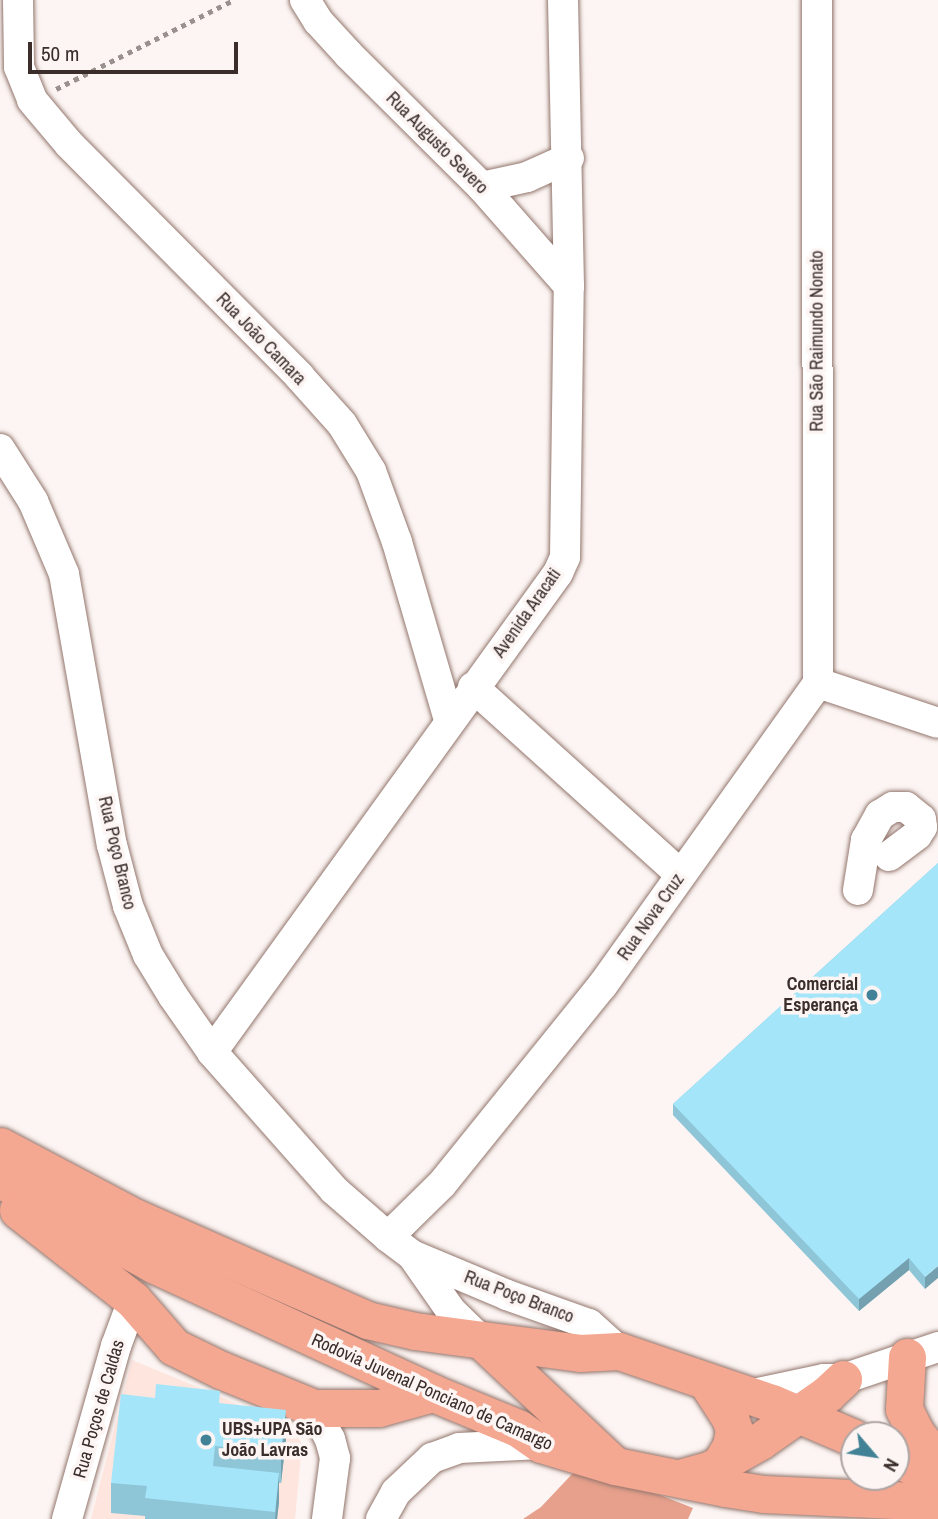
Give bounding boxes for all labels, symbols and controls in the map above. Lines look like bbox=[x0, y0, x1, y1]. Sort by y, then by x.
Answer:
scale bar bbox=[32, 28, 242, 72]
text: 50 m bbox=[41, 39, 79, 68]
street label: Rua Augusto Severo bbox=[381, 87, 493, 199]
street label: Rua São Raimundo Nonato bbox=[806, 250, 828, 432]
street label: Rua João Camara bbox=[212, 288, 310, 390]
street label: Avenida Aracati bbox=[488, 564, 566, 662]
street label: Rua Poço Branco bbox=[93, 794, 141, 912]
street label: Rua Nova Cruz bbox=[613, 869, 689, 965]
place label: Comercial Esperança bbox=[783, 974, 858, 1016]
marker: Comercial Esperança bbox=[864, 987, 880, 1003]
street label: Rua Poço Branco bbox=[461, 1266, 577, 1328]
street label: Rodovia Juvenal Ponciano de Camargo bbox=[308, 1329, 556, 1455]
street label: Rua Poços de Caldas bbox=[69, 1337, 129, 1481]
place label: UBS+UPA São João Lavras bbox=[222, 1419, 323, 1462]
north arrow bbox=[840, 1421, 910, 1491]
marker: UBS+UPA São João Lavras bbox=[196, 1430, 216, 1450]
text: N bbox=[878, 1454, 906, 1476]

